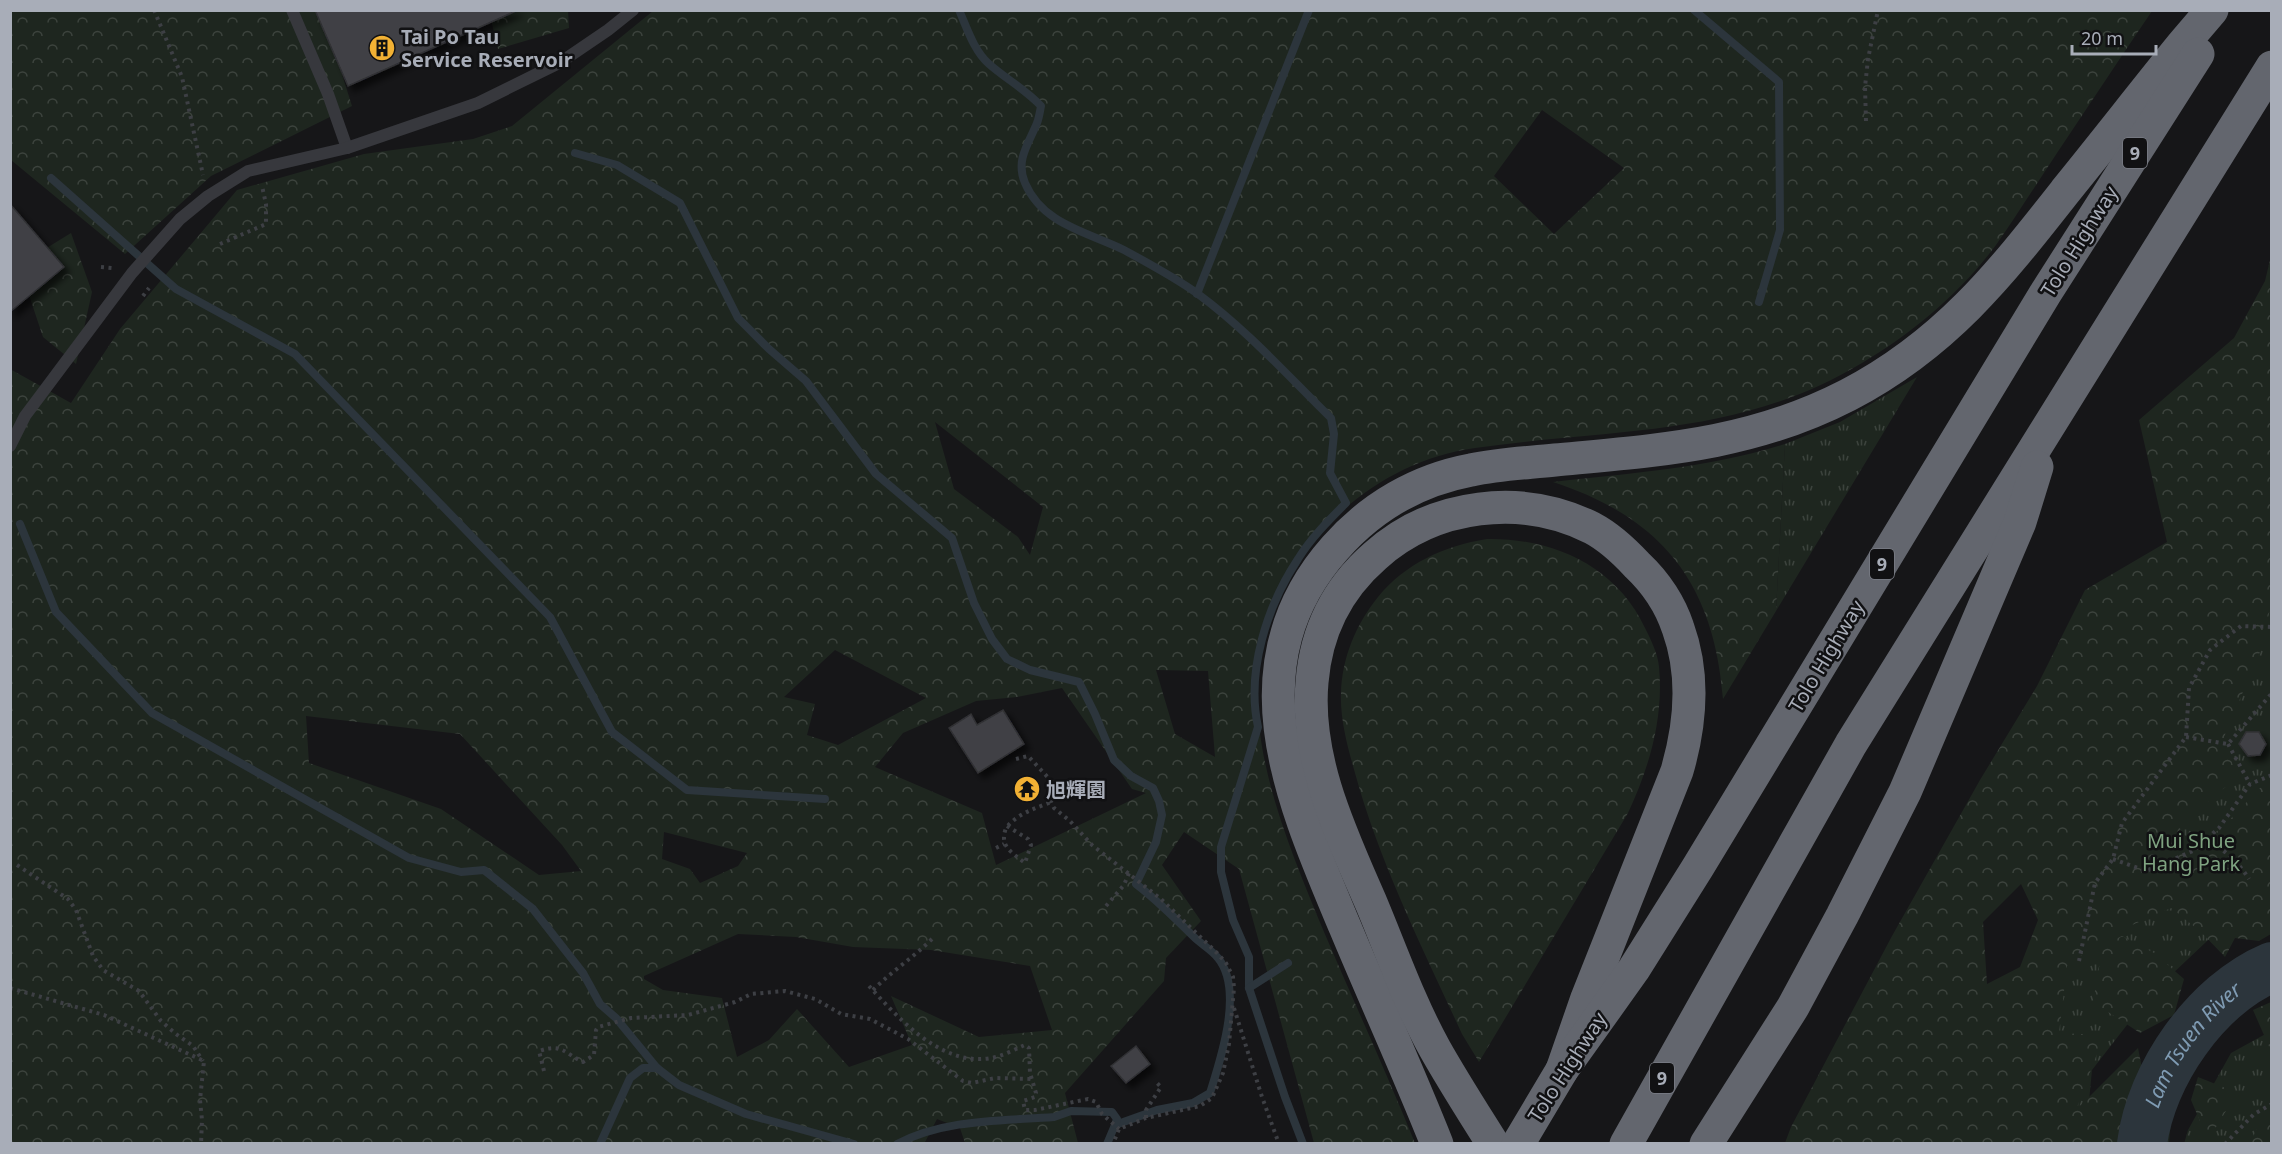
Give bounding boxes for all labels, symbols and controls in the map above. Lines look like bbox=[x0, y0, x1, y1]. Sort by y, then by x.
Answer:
scale bar bbox=[2072, 18, 2156, 56]
place label: Tai Po Tau Service Reservoir bbox=[401, 23, 573, 73]
text: 20 m bbox=[2081, 26, 2123, 50]
building icon: Tai Po Tau Service Reservoir bbox=[367, 33, 397, 63]
road number: 9 bbox=[2123, 138, 2147, 168]
street label: Tolo Highway bbox=[2034, 180, 2124, 302]
road number: 9 bbox=[1870, 549, 1894, 579]
street label: Tolo Highway bbox=[1782, 594, 1870, 717]
temple icon: 旭輝園 bbox=[1012, 774, 1042, 804]
place label: 旭輝園 bbox=[1046, 776, 1106, 803]
park label: Mui Shue Hang Park bbox=[2142, 827, 2240, 877]
water label: Lam Tsuen River bbox=[2138, 974, 2248, 1111]
street label: Tolo Highway bbox=[1521, 1006, 1613, 1127]
road number: 9 bbox=[1650, 1063, 1674, 1093]

